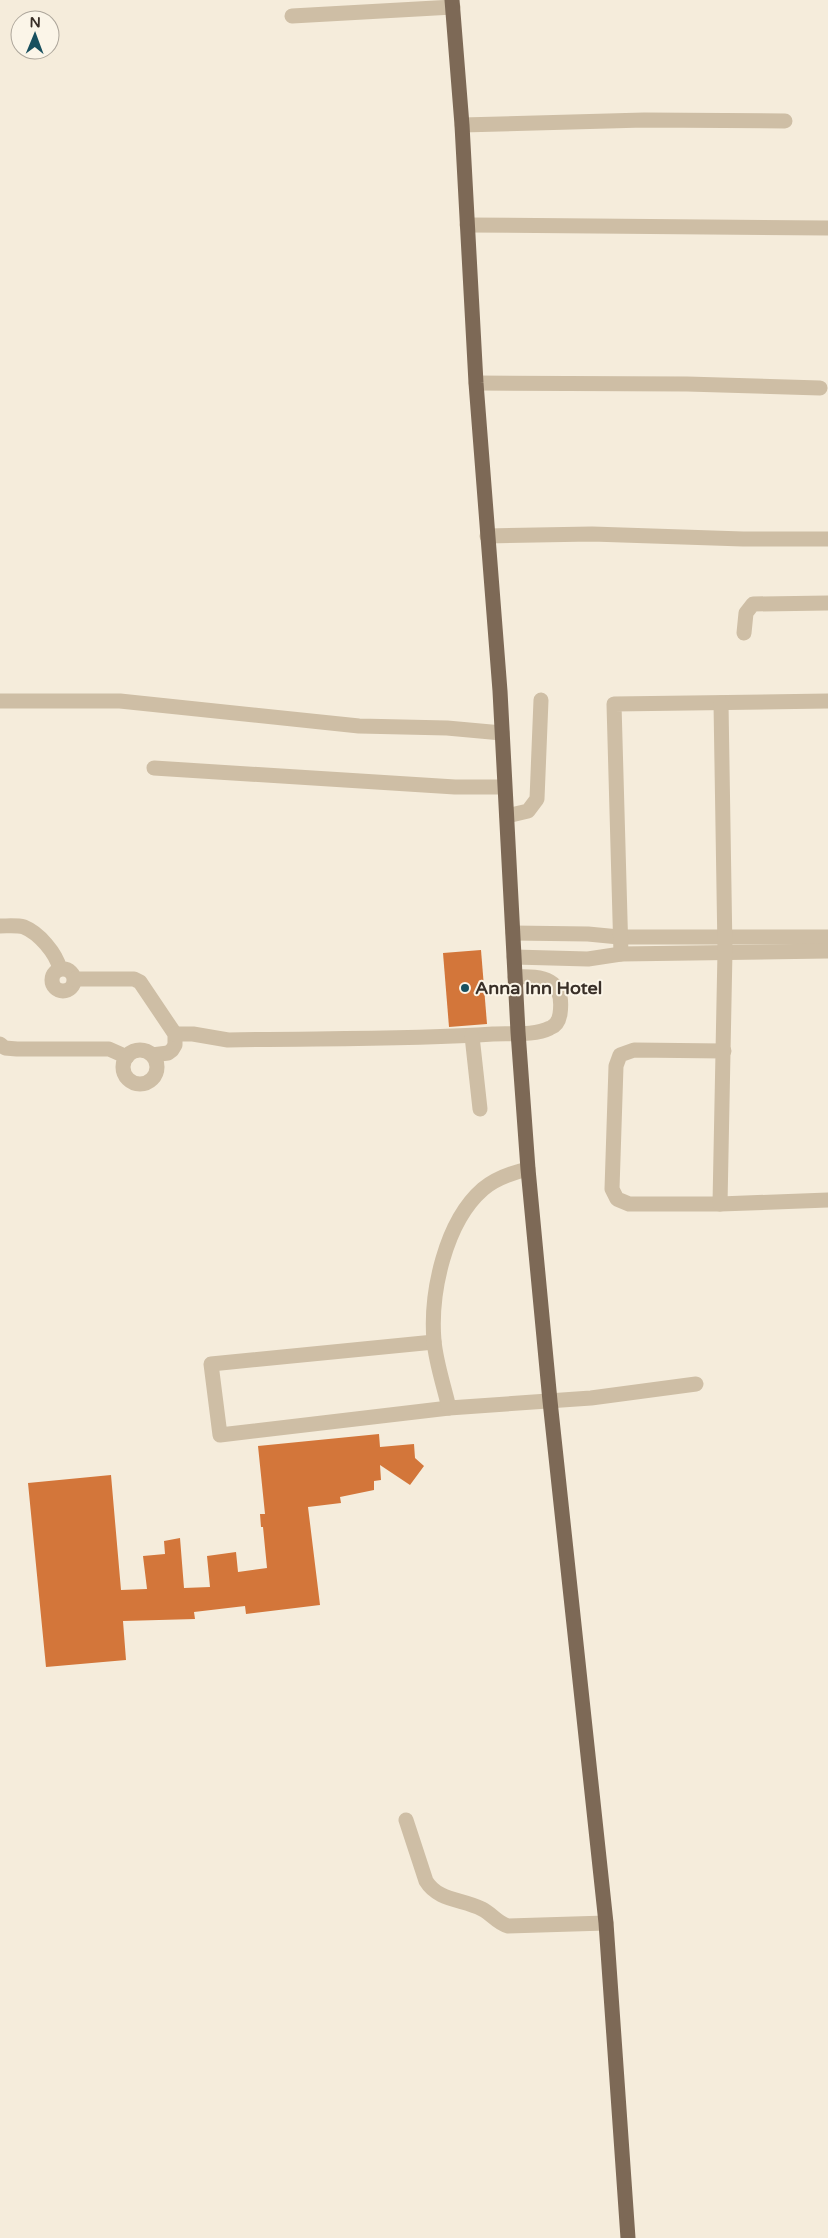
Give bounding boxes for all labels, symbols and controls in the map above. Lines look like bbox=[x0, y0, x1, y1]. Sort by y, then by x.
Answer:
north arrow bbox=[10, 10, 60, 60]
text: N bbox=[29, 14, 41, 31]
place label: Anna Inn Hotel bbox=[475, 977, 602, 999]
marker: Anna Inn Hotel bbox=[459, 982, 471, 994]

